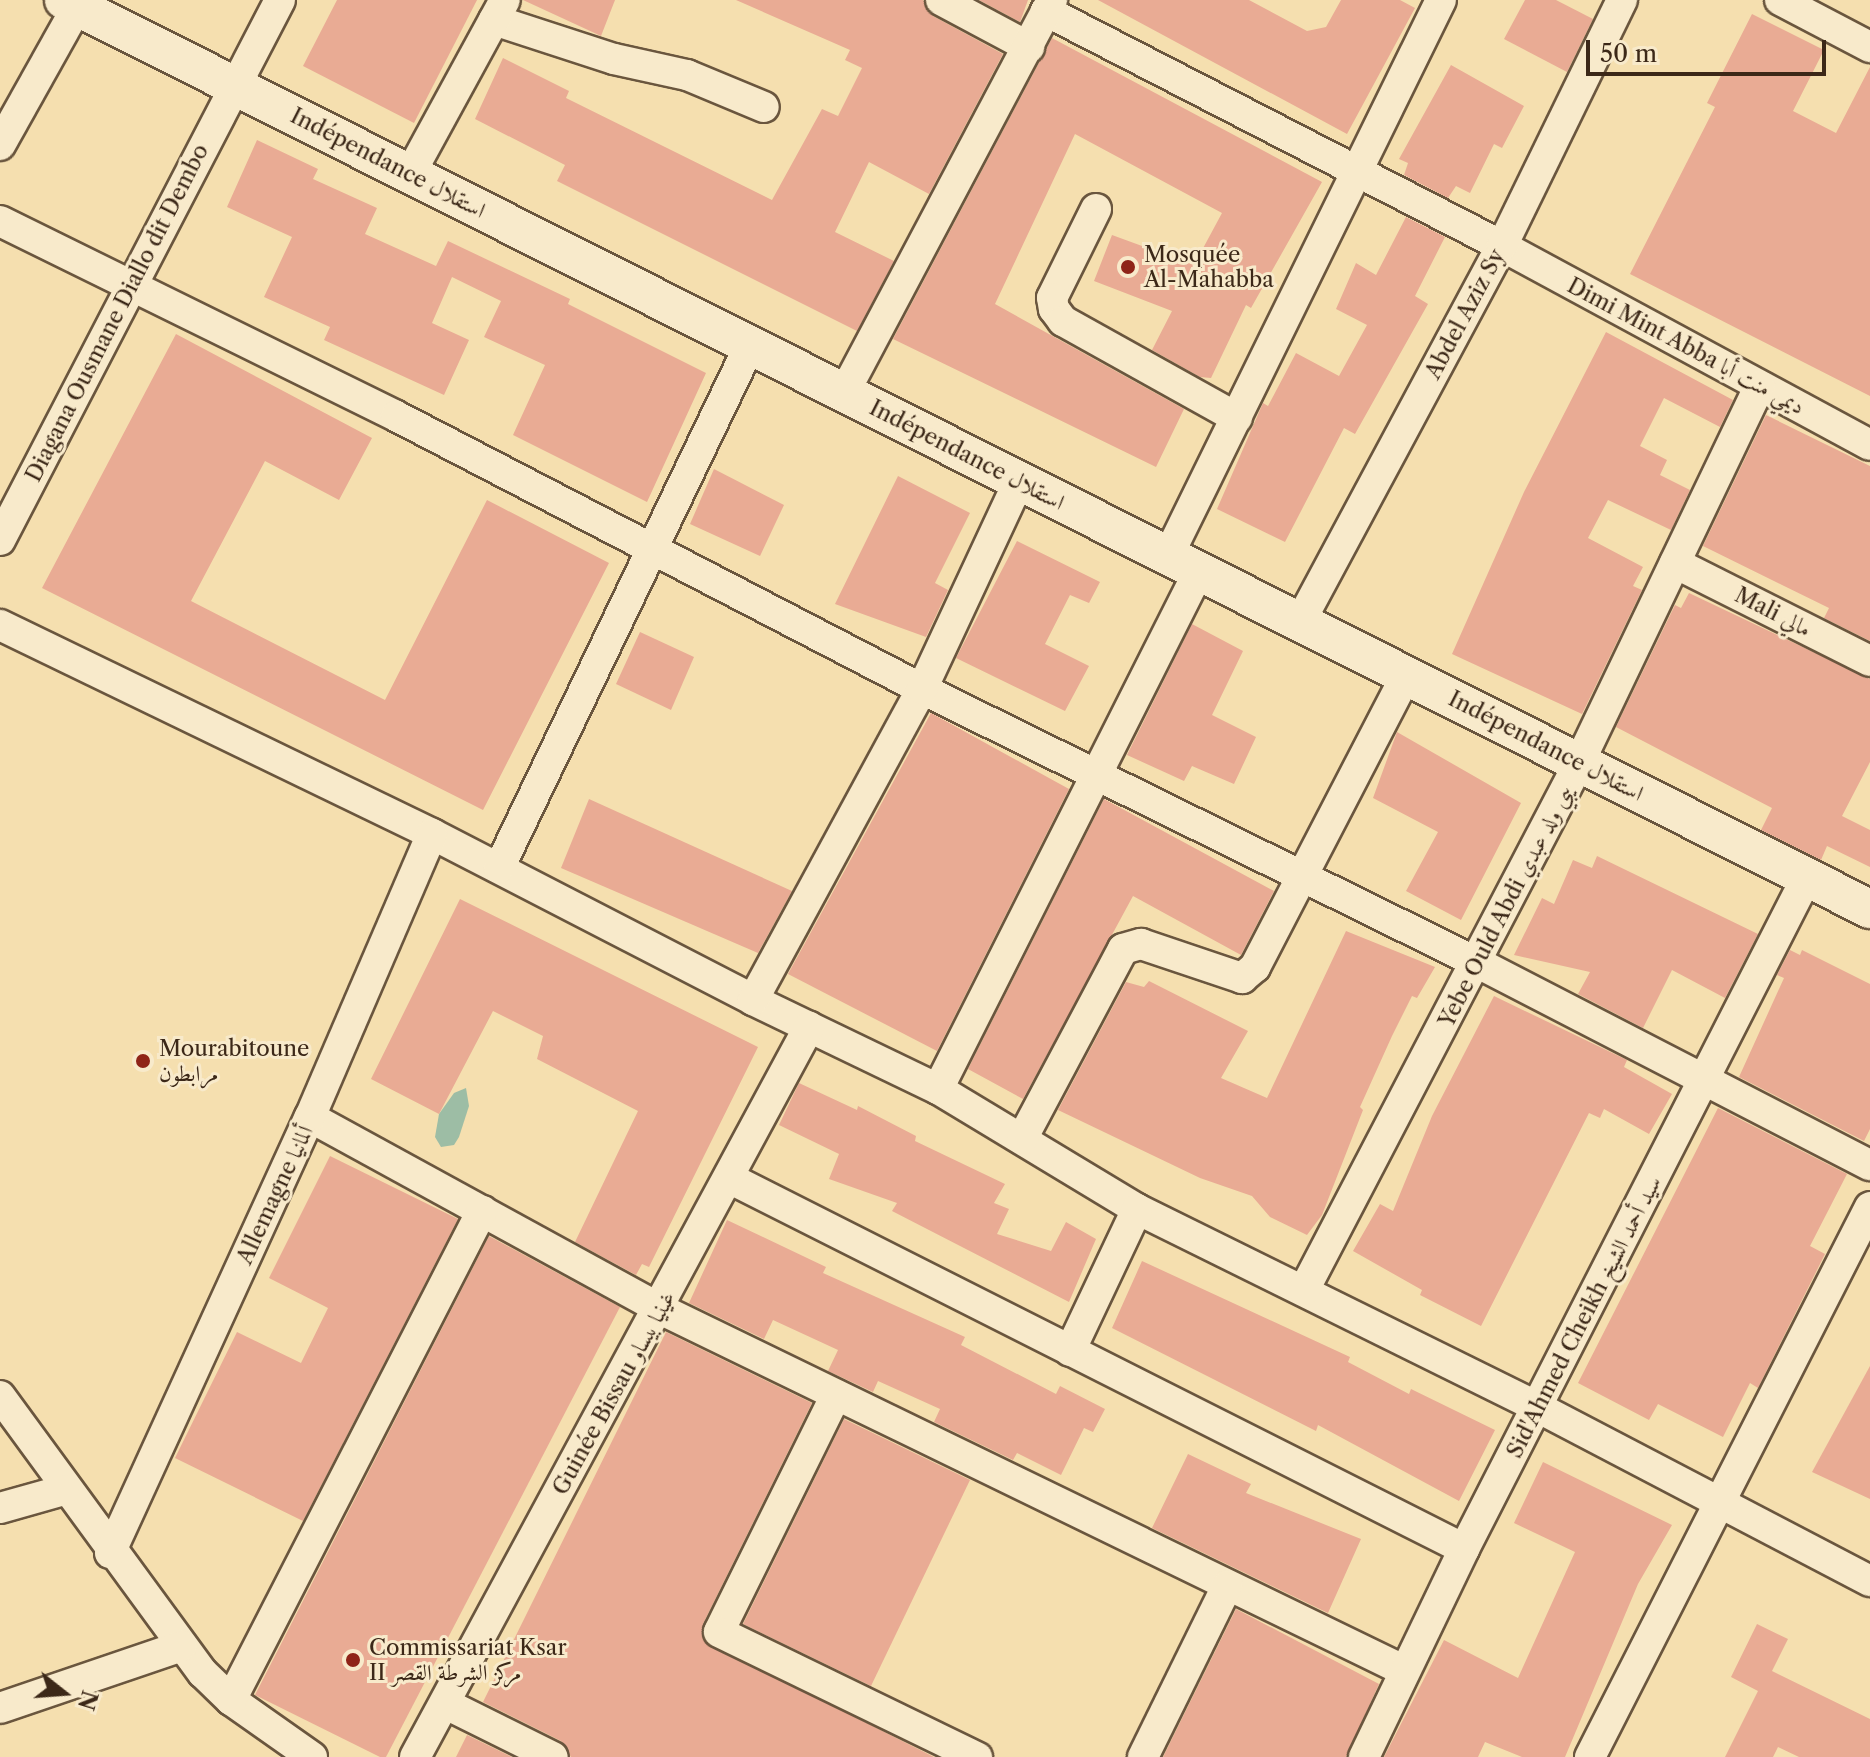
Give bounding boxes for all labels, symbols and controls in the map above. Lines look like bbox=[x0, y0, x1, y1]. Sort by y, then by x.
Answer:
scale bar bbox=[1590, 24, 1830, 74]
text: 50 m bbox=[1600, 39, 1657, 68]
street label: Indépendance استقلال bbox=[286, 102, 490, 224]
street label: Diagana Ousmane Diallo dit Dembo bbox=[20, 140, 214, 486]
place label: Mosquée Al-Mahabba bbox=[1144, 241, 1274, 292]
street label: Abdel Aziz Sy bbox=[1419, 244, 1511, 384]
marker: Mosquée Al-Mahabba bbox=[1119, 258, 1137, 276]
street label: Dimi Mint Abba ديمي منت أبا bbox=[1562, 272, 1810, 420]
street label: Indépendance استقلال bbox=[865, 394, 1069, 516]
street label: Mali مالي bbox=[1730, 582, 1816, 642]
street label: Indépendance استقلال bbox=[1444, 685, 1648, 807]
street label: Yebe Ould Abdi يبي ولد عبدي bbox=[1433, 780, 1579, 1032]
place label: Mourabitoune مرابطون bbox=[159, 1035, 309, 1086]
marker: Mourabitoune مرابطون bbox=[134, 1052, 152, 1070]
street label: Allemagne ألمانيا bbox=[231, 1121, 319, 1269]
street label: Sid'Ahmed Cheikh سيد أحمد الشيخ bbox=[1501, 1172, 1667, 1462]
street label: Guinée Bissau غينيا بيساو bbox=[547, 1287, 681, 1499]
place label: Commissariat Ksar II مركز الشرطة القصر bbox=[369, 1634, 567, 1686]
marker: Commissariat Ksar II مركز الشرطة القصر bbox=[344, 1651, 362, 1669]
north arrow bbox=[24, 1653, 104, 1733]
text: N bbox=[72, 1687, 103, 1713]

